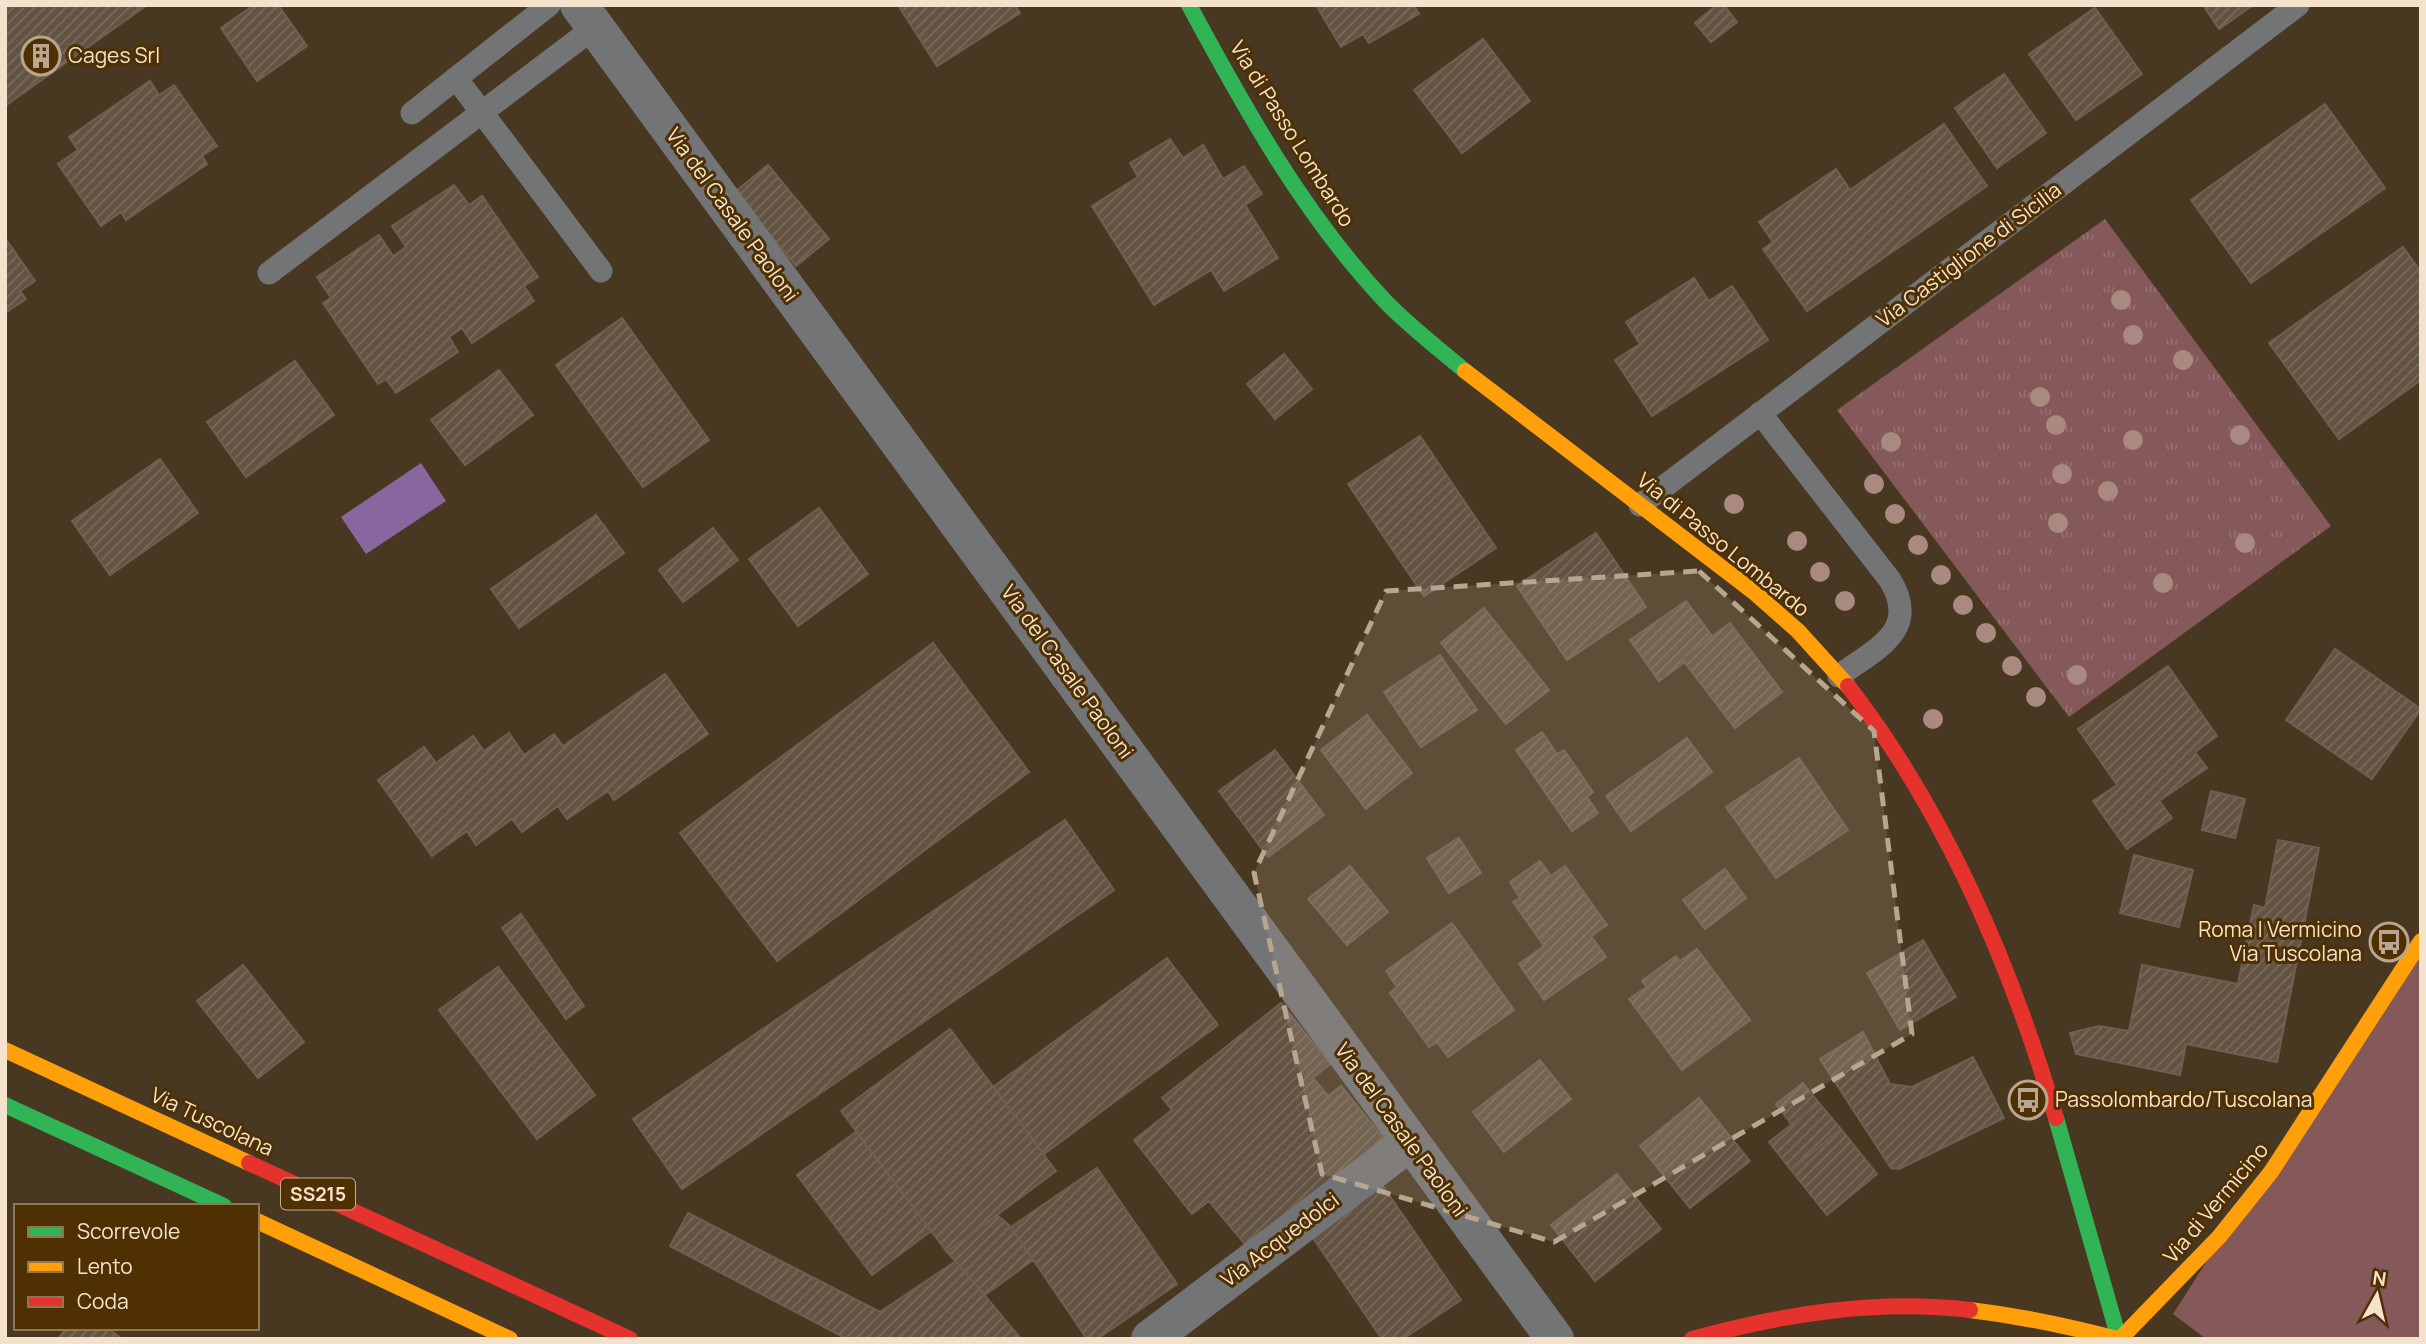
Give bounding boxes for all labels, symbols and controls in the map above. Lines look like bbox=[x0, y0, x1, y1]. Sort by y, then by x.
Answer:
building icon: Cages Srl bbox=[20, 35, 62, 77]
street label: Via di Passo Lombardo bbox=[1224, 35, 1362, 232]
place label: Cages Srl bbox=[68, 41, 160, 69]
street label: Via del Casale Paoloni bbox=[660, 122, 805, 307]
street label: Via Castiglione di Sicilia bbox=[1870, 175, 2067, 333]
street label: Via di Passo Lombardo bbox=[1632, 466, 1816, 623]
street label: Via del Casale Paoloni bbox=[995, 579, 1140, 764]
place label: Roma | Vermicino Via Tuscolana bbox=[2198, 915, 2362, 967]
bus stop icon: Roma | Vermicino Via Tuscolana bbox=[2368, 921, 2410, 963]
street label: Via del Casale Paoloni bbox=[1329, 1037, 1474, 1222]
bus stop icon: Passolombardo/Tuscolana bbox=[2007, 1079, 2049, 1121]
street label: Via Tuscolana bbox=[146, 1080, 278, 1162]
place label: Passolombardo/Tuscolana bbox=[2055, 1085, 2312, 1113]
street label: Via di Vermicino bbox=[2156, 1136, 2274, 1269]
road number: SS215 bbox=[281, 1178, 355, 1210]
street label: Via Acquedolci bbox=[1215, 1186, 1344, 1293]
legend bbox=[14, 1204, 259, 1330]
text: Scorrevole bbox=[77, 1217, 180, 1245]
text: Lento bbox=[77, 1252, 133, 1280]
north arrow bbox=[2342, 1260, 2412, 1330]
text: N bbox=[2371, 1264, 2388, 1292]
text: Coda bbox=[77, 1287, 129, 1315]

